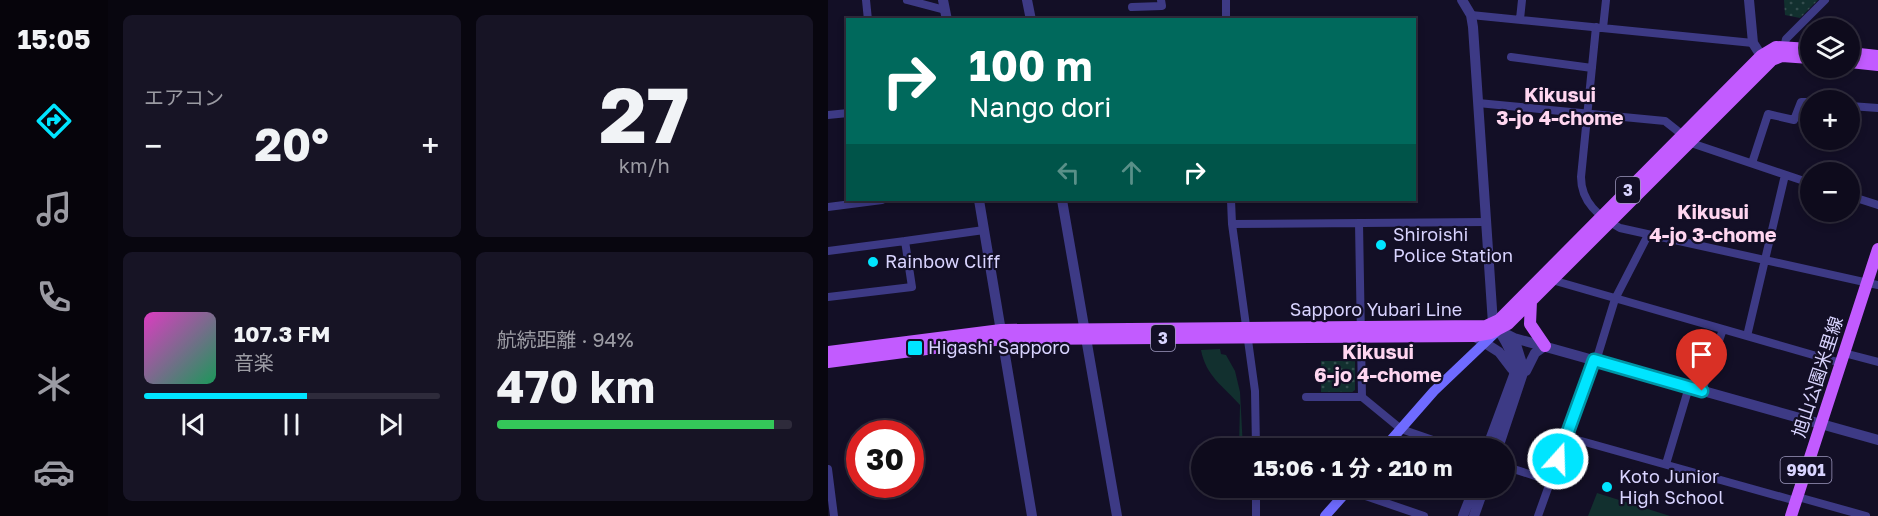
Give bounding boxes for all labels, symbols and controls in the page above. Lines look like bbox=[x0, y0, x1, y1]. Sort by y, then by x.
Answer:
map controls bbox=[1800, 18, 1860, 222]
button: layers bbox=[1800, 18, 1860, 78]
text: 15:05 bbox=[17, 23, 91, 55]
text: 100 m bbox=[969, 40, 1092, 90]
icon: right bbox=[870, 42, 948, 120]
text: 27 bbox=[599, 67, 689, 160]
district label: Kikusui 3-jo 4-chome bbox=[1496, 82, 1624, 129]
text: エアコン bbox=[144, 85, 224, 109]
button: + bbox=[1800, 90, 1860, 150]
text: Nango dori bbox=[969, 91, 1112, 123]
icon: directions bbox=[33, 100, 75, 142]
text: 20° bbox=[255, 117, 329, 171]
text: − bbox=[144, 126, 162, 165]
text: + bbox=[421, 126, 439, 165]
text: km/h bbox=[619, 153, 670, 177]
icon: left bbox=[1052, 156, 1085, 189]
icon: ahead bbox=[1115, 156, 1148, 189]
icon: right bbox=[1178, 156, 1211, 189]
button: − bbox=[1800, 162, 1860, 222]
road number: 3 bbox=[1616, 177, 1640, 203]
icon: music bbox=[33, 188, 75, 230]
district label: Kikusui 4-jo 3-chome bbox=[1649, 199, 1777, 246]
place label: Shiroishi Police Station bbox=[1393, 223, 1513, 266]
marker: Shiroishi Police Station bbox=[1374, 238, 1388, 252]
place label: Rainbow Cliff bbox=[885, 250, 1000, 272]
marker: Rainbow Cliff bbox=[866, 255, 880, 269]
icon: phone bbox=[33, 276, 75, 318]
street label: Sapporo Yubari Line bbox=[1290, 298, 1462, 320]
street label: 旭山公園米里線 bbox=[1787, 313, 1847, 440]
text: 107.3 FM bbox=[234, 320, 330, 347]
road number: 3 bbox=[1151, 325, 1175, 351]
text: 航続距離 · 94% bbox=[497, 327, 634, 351]
pin bbox=[1676, 329, 1727, 391]
place label: Higashi Sapporo bbox=[928, 336, 1070, 358]
icon: arrive bbox=[1685, 338, 1718, 371]
marker: Higashi Sapporo bbox=[906, 339, 924, 357]
district label: Kikusui 6-jo 4-chome bbox=[1314, 339, 1442, 386]
text: 音楽 bbox=[234, 350, 274, 374]
text: 470 km bbox=[497, 359, 655, 413]
icon: climate bbox=[33, 363, 75, 405]
icon: previous bbox=[177, 408, 210, 441]
icon: pause bbox=[275, 408, 308, 441]
icon: next bbox=[374, 408, 407, 441]
speed limit sign: 30 bbox=[846, 420, 924, 498]
position arrow bbox=[1526, 427, 1590, 491]
icon: car bbox=[33, 451, 75, 493]
text: 15:06 · 1 分 · 210 m bbox=[1254, 454, 1452, 481]
road number: 9901 bbox=[1780, 457, 1832, 483]
place label: Koto Junior High School bbox=[1619, 465, 1724, 508]
marker: Koto Junior High School bbox=[1600, 480, 1614, 494]

